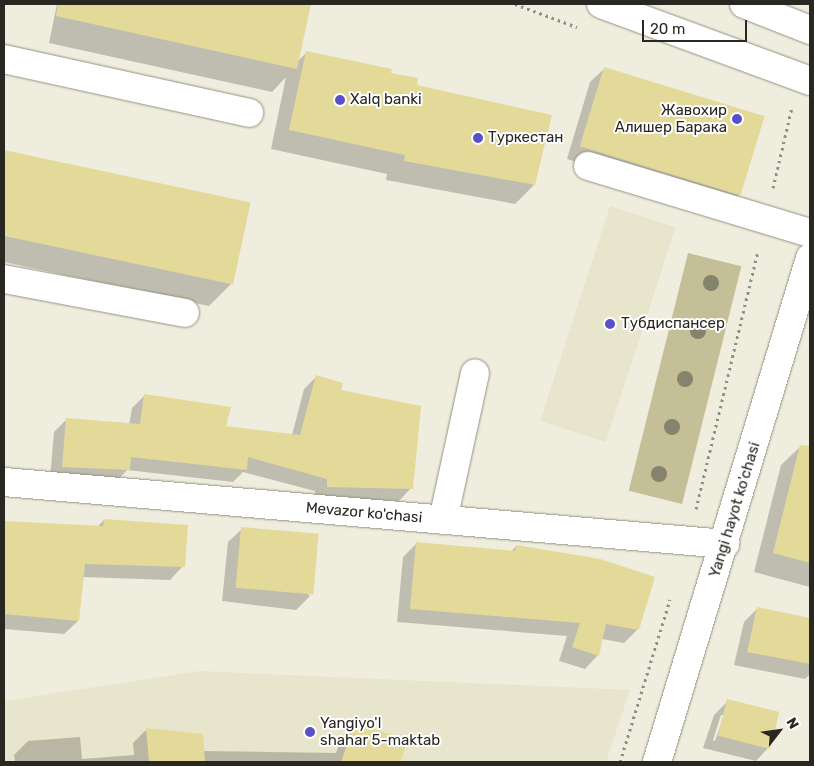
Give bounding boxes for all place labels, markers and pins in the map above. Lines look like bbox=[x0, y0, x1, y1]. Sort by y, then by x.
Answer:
place label: Xalq banki bbox=[350, 91, 422, 109]
marker: Xalq banki bbox=[334, 94, 346, 106]
place label: Жавохир Алишер Барака bbox=[615, 101, 727, 136]
marker: Жавохир Алишер Барака bbox=[731, 113, 743, 125]
place label: Туркестан bbox=[488, 129, 563, 147]
marker: Туркестан bbox=[472, 132, 484, 144]
place label: Тубдиспансер bbox=[621, 315, 725, 333]
marker: Тубдиспансер bbox=[603, 317, 617, 331]
place label: Yangiyo'l shahar 5-maktab bbox=[320, 714, 440, 749]
marker: Yangiyo'l shahar 5-maktab bbox=[304, 726, 316, 738]

